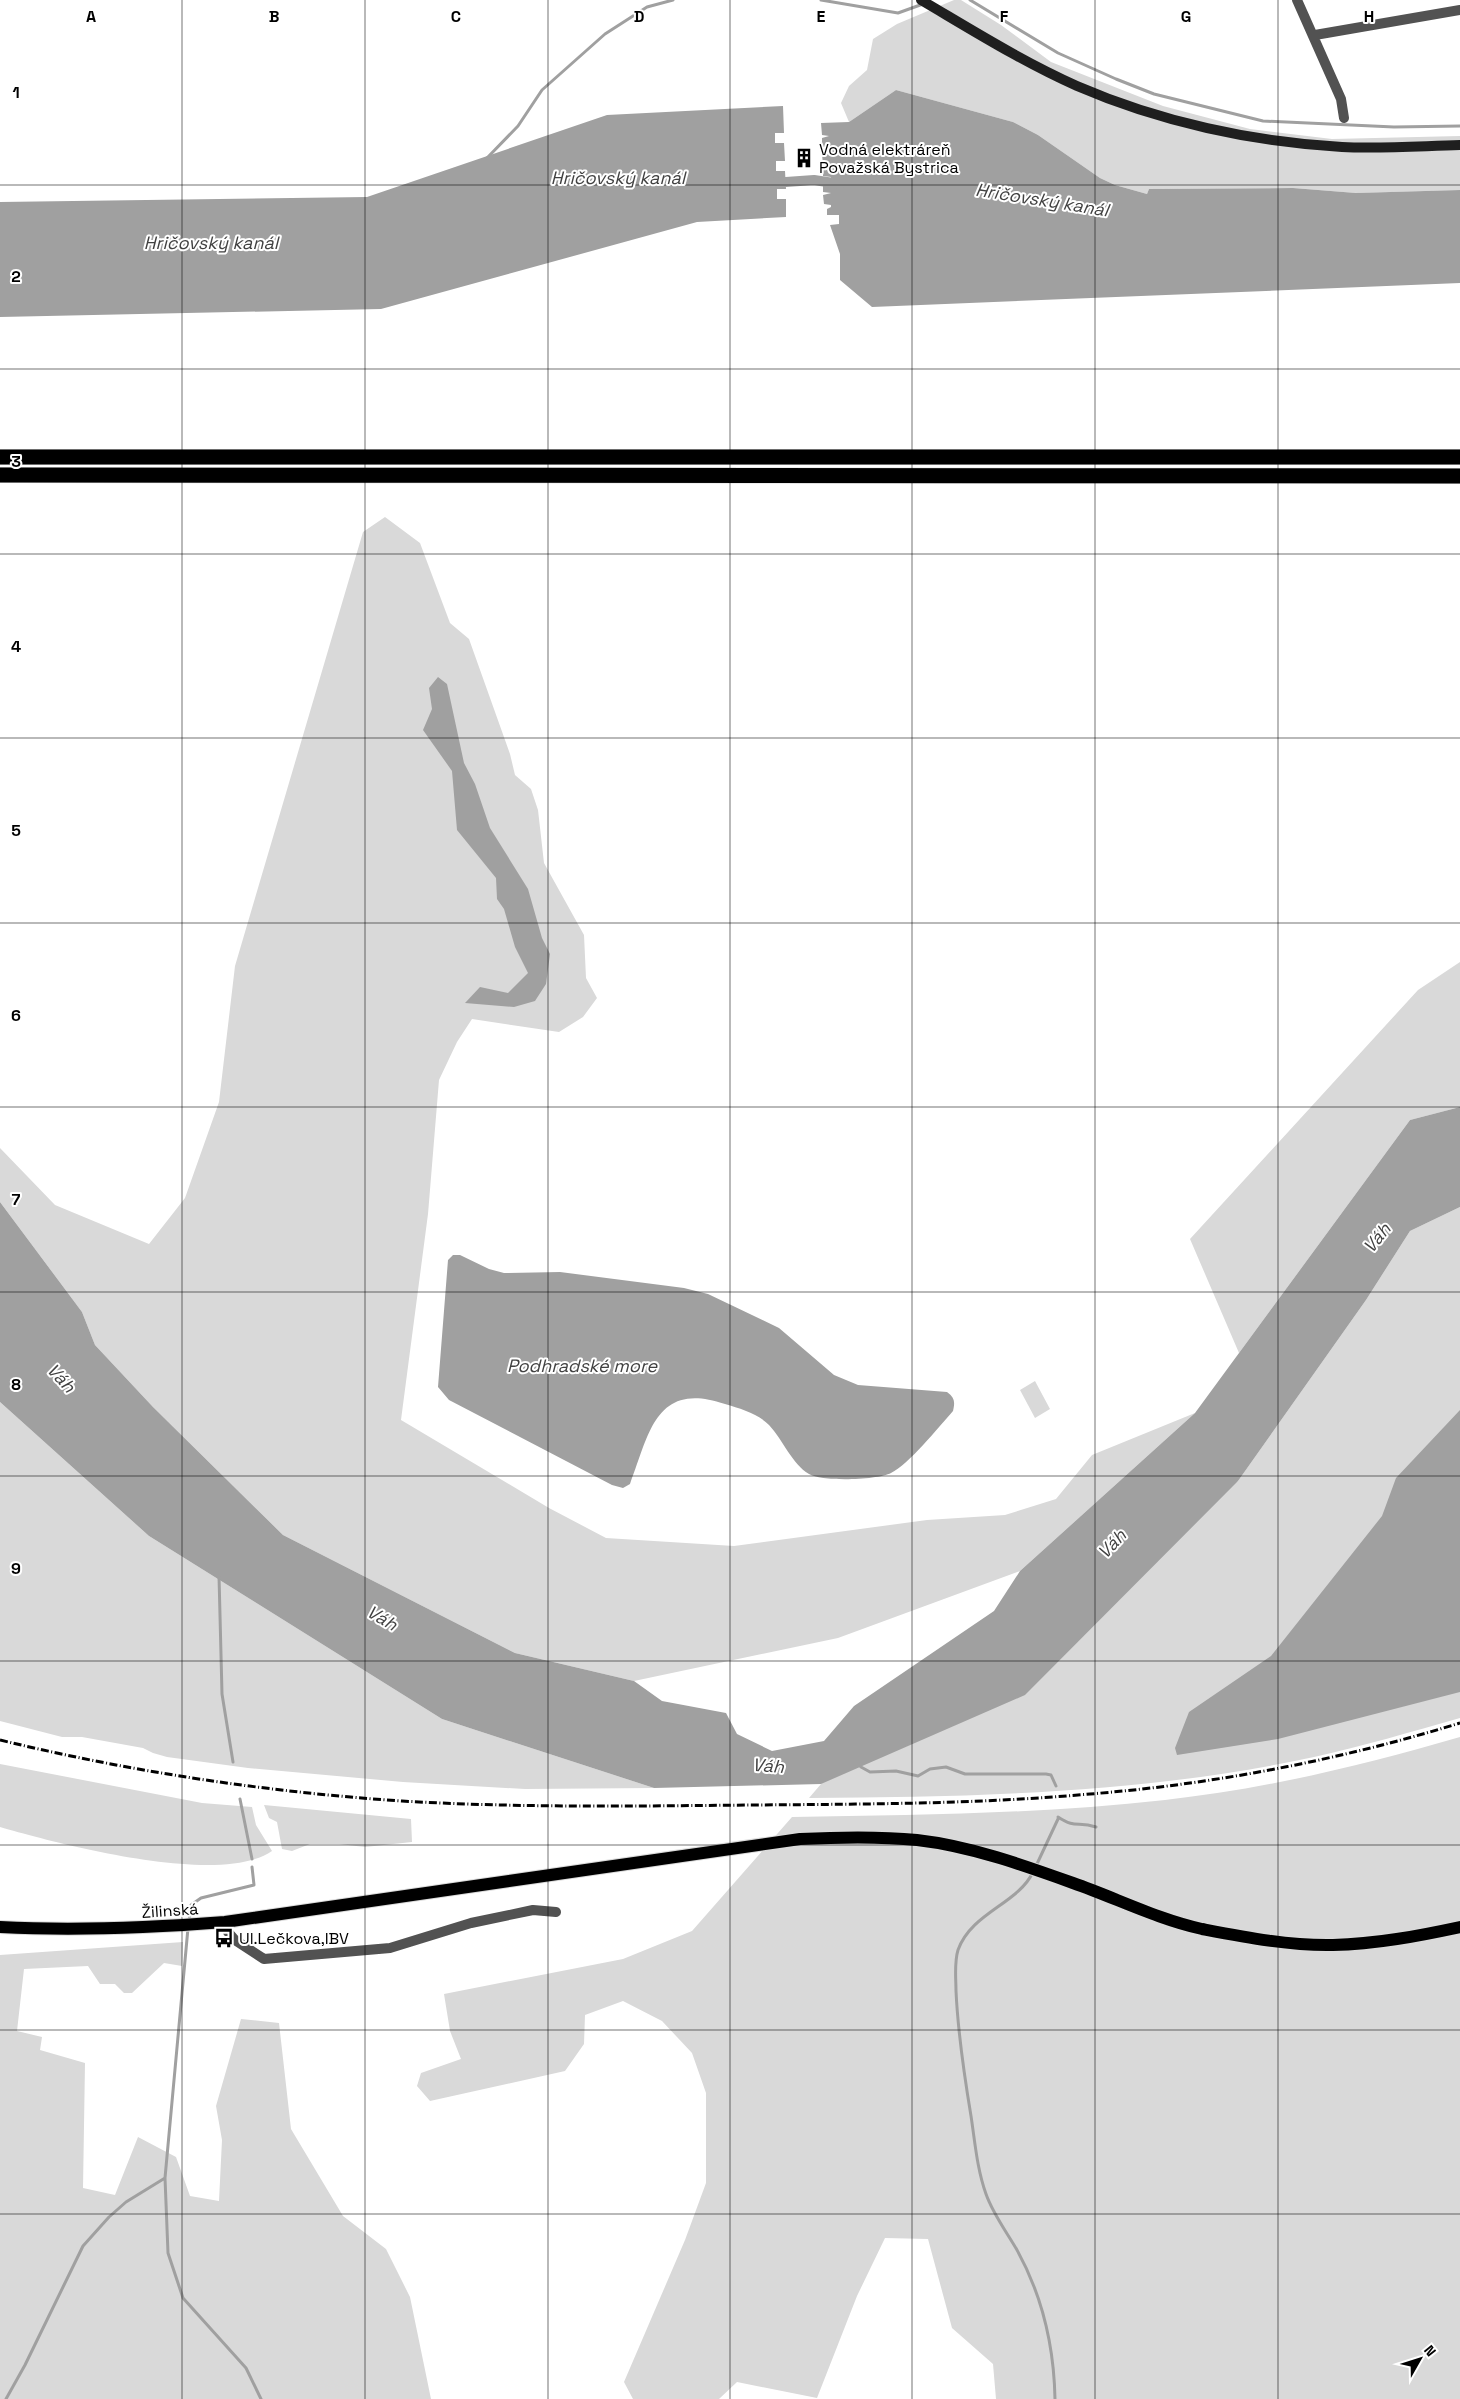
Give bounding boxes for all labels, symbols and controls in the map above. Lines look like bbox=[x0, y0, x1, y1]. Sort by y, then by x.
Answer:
text: A bbox=[86, 6, 96, 27]
text: B bbox=[269, 6, 279, 27]
text: C bbox=[451, 6, 461, 27]
text: D bbox=[634, 6, 644, 27]
text: E bbox=[817, 6, 826, 27]
text: F bbox=[1000, 6, 1009, 27]
text: G bbox=[1181, 6, 1191, 27]
text: H bbox=[1364, 6, 1374, 27]
text: 1 bbox=[12, 82, 20, 103]
place label: Vodná elektráreň Považská Bystrica bbox=[819, 139, 959, 178]
building icon: Vodná elektráreň Považská Bystrica bbox=[793, 147, 815, 169]
water label: Hričovský kanál bbox=[551, 166, 688, 189]
water label: Hričovský kanál bbox=[974, 178, 1113, 222]
water label: Hričovský kanál bbox=[144, 231, 281, 254]
text: 2 bbox=[11, 266, 21, 287]
text: 3 bbox=[11, 451, 21, 472]
text: 4 bbox=[11, 636, 21, 657]
text: 5 bbox=[11, 820, 21, 841]
text: 6 bbox=[11, 1005, 21, 1026]
text: 7 bbox=[12, 1189, 21, 1210]
water label: Váh bbox=[1358, 1217, 1396, 1257]
water label: Podhradské more bbox=[507, 1354, 658, 1377]
water label: Váh bbox=[42, 1358, 81, 1398]
text: 8 bbox=[11, 1374, 21, 1395]
water label: Váh bbox=[1092, 1523, 1132, 1563]
text: 9 bbox=[11, 1558, 21, 1579]
water label: Váh bbox=[363, 1600, 403, 1636]
water label: Váh bbox=[751, 1753, 786, 1778]
street label: Žilinská bbox=[141, 1898, 199, 1923]
bus stop icon: Ul.Lečkova,IBV bbox=[213, 1927, 235, 1949]
place label: Ul.Lečkova,IBV bbox=[239, 1928, 349, 1949]
north arrow bbox=[1395, 2334, 1445, 2384]
text: N bbox=[1420, 2342, 1440, 2360]

